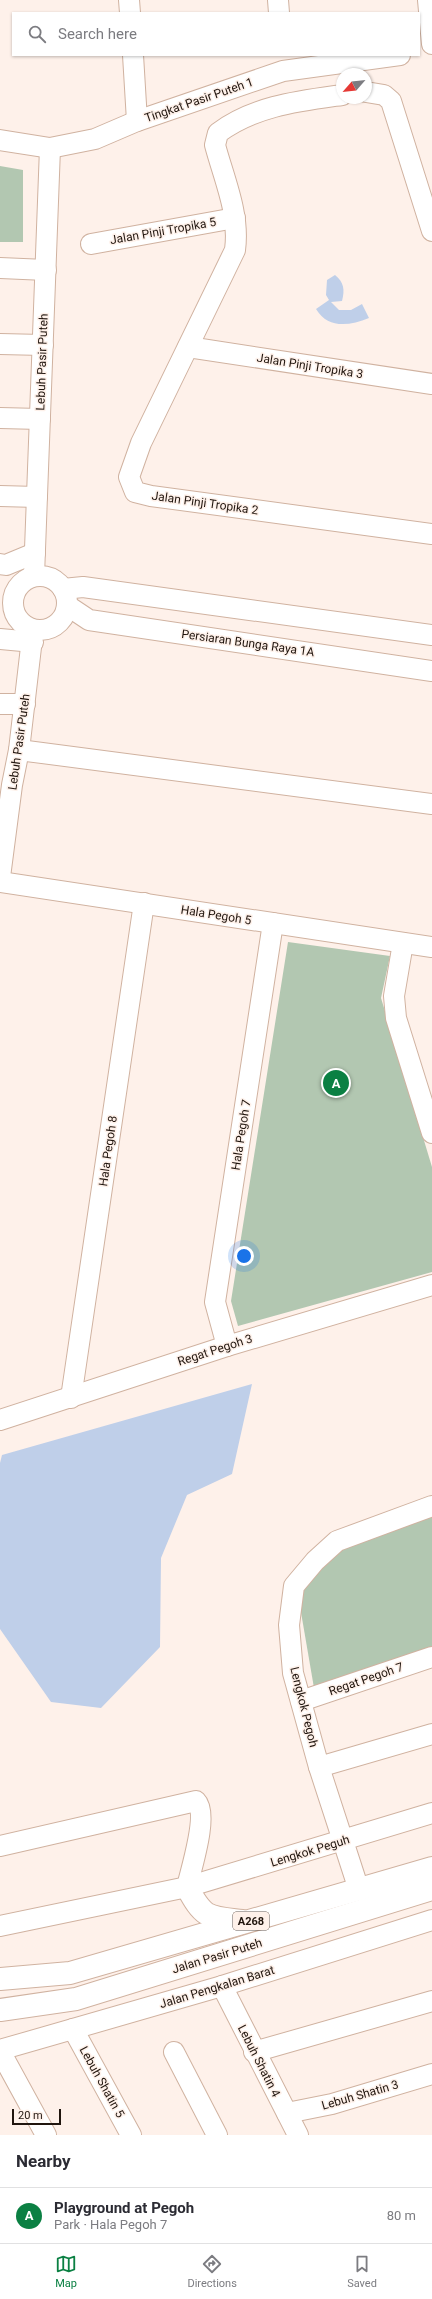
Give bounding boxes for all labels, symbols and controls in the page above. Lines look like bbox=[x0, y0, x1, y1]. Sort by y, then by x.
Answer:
search box bbox=[12, 12, 420, 56]
icon: search bbox=[26, 23, 48, 45]
text: Search here bbox=[58, 25, 137, 43]
north arrow bbox=[336, 68, 372, 104]
street label: Tingkat Pasir Puteh 1 bbox=[143, 75, 255, 125]
street label: Jalan Pinji Tropika 5 bbox=[109, 215, 217, 247]
street label: Lebuh Pasir Puteh bbox=[33, 313, 51, 411]
street label: Jalan Pinji Tropika 3 bbox=[256, 351, 364, 381]
street label: Jalan Pinji Tropika 2 bbox=[151, 489, 259, 517]
street label: Persiaran Bunga Raya 1A bbox=[181, 627, 315, 659]
street label: Lebuh Pasir Puteh bbox=[5, 693, 33, 791]
street label: Hala Pegoh 5 bbox=[180, 903, 253, 928]
pin: A bbox=[323, 1068, 349, 1098]
street label: Hala Pegoh 7 bbox=[229, 1098, 254, 1171]
street label: Hala Pegoh 8 bbox=[96, 1114, 120, 1187]
your location bbox=[234, 1246, 254, 1266]
street label: Regat Pegoh 3 bbox=[176, 1331, 254, 1369]
street label: Regat Pegoh 7 bbox=[327, 1660, 405, 1698]
street label: Lengkok Pegoh bbox=[287, 1665, 321, 1749]
street label: Lengkok Peguh bbox=[269, 1832, 351, 1870]
road number: A268 bbox=[233, 1912, 269, 1930]
street label: Jalan Pasir Puteh bbox=[170, 1936, 264, 1976]
street label: Jalan Pengkalan Barat bbox=[158, 1963, 276, 2011]
street label: Lebuh Shatin 4 bbox=[235, 2023, 283, 2100]
street label: Lebuh Shatin 5 bbox=[77, 2044, 127, 2120]
street label: Lebuh Shatin 3 bbox=[320, 2077, 400, 2113]
scale bar bbox=[12, 2107, 61, 2126]
text: 20 m bbox=[18, 2109, 43, 2122]
text: Nearby bbox=[16, 2151, 71, 2171]
text: Playground at Pegoh bbox=[54, 2199, 194, 2217]
text: A bbox=[25, 2208, 33, 2223]
text: 80 m bbox=[387, 2208, 416, 2223]
text: Park · Hala Pegoh 7 bbox=[54, 2217, 167, 2232]
tab: Map bbox=[55, 2253, 77, 2290]
tab: Directions bbox=[187, 2253, 237, 2290]
tab: Saved bbox=[347, 2253, 377, 2290]

